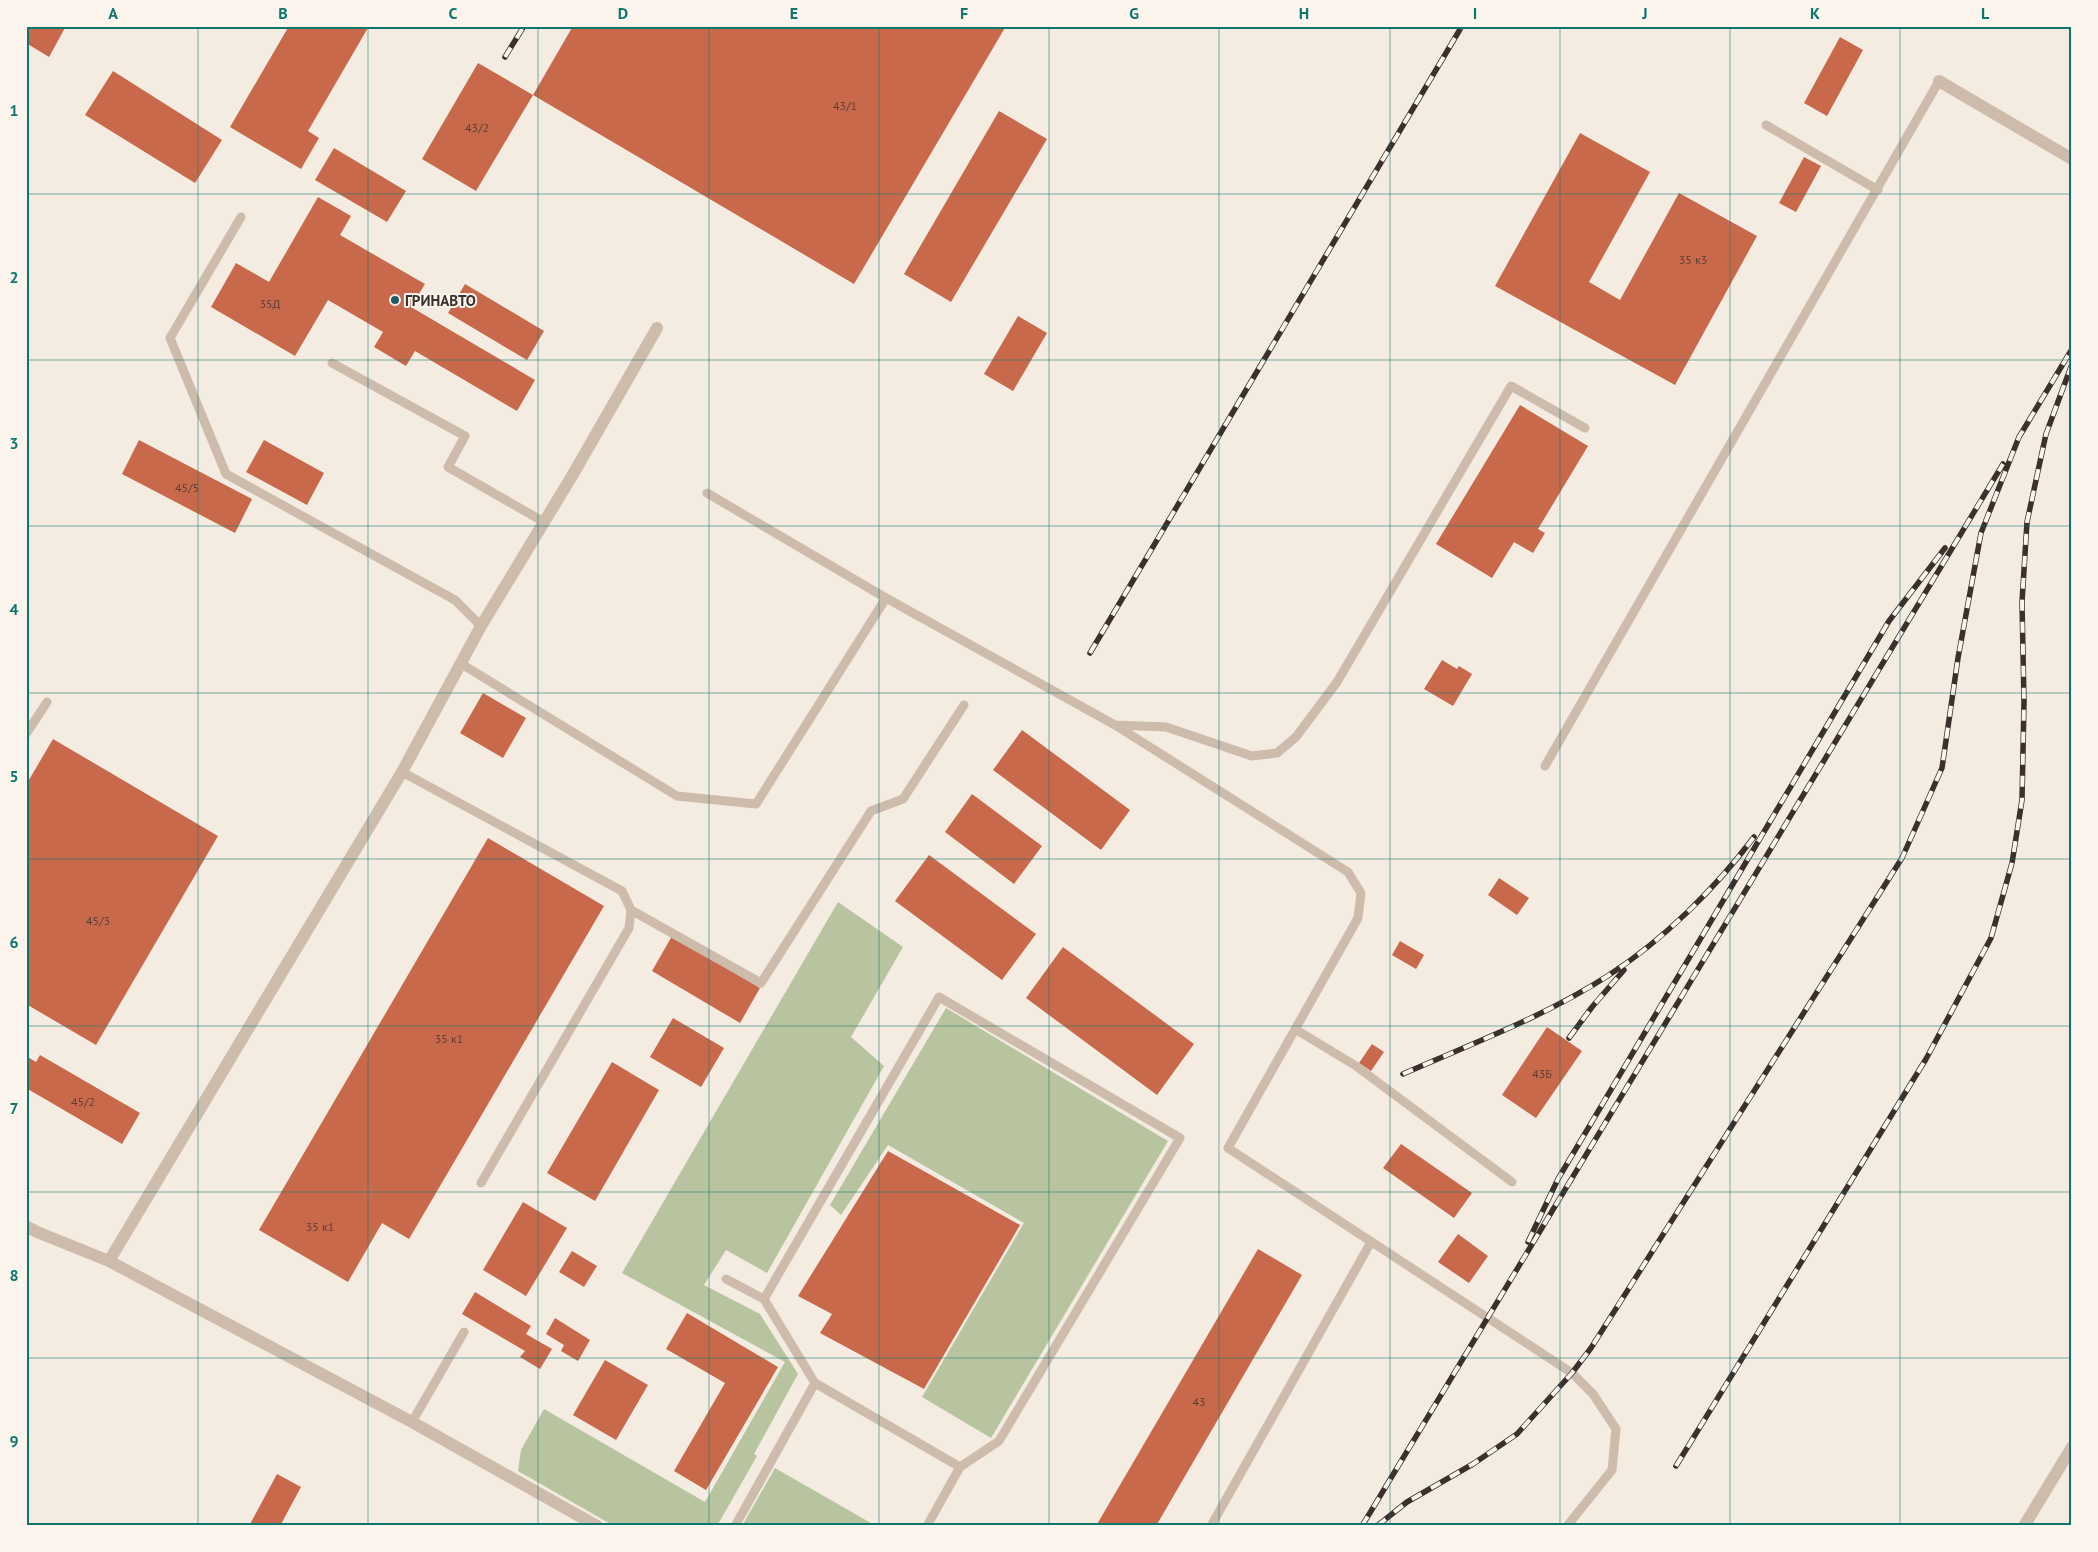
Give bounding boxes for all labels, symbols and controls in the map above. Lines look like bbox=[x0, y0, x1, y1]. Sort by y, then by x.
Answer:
text: A bbox=[108, 3, 118, 23]
text: B bbox=[278, 3, 288, 23]
text: C bbox=[449, 3, 458, 23]
text: D bbox=[618, 3, 628, 23]
text: E bbox=[790, 3, 798, 23]
text: F bbox=[960, 3, 968, 23]
text: G bbox=[1129, 3, 1139, 23]
text: H bbox=[1299, 3, 1309, 23]
text: I bbox=[1473, 3, 1477, 23]
text: J bbox=[1641, 3, 1648, 23]
text: K bbox=[1810, 3, 1820, 23]
text: L bbox=[1981, 3, 1990, 23]
house number: 43/1 bbox=[833, 98, 857, 113]
text: 1 bbox=[9, 100, 19, 120]
house number: 43/2 bbox=[465, 120, 489, 135]
house number: 35 к3 bbox=[1679, 252, 1707, 267]
text: 2 bbox=[9, 267, 19, 287]
place label: ГРИНАВТО bbox=[405, 291, 476, 310]
marker: ГРИНАВТО bbox=[389, 294, 401, 306]
house number: 35Д bbox=[259, 296, 281, 311]
text: 3 bbox=[9, 433, 19, 453]
house number: 45/5 bbox=[175, 480, 199, 495]
text: 4 bbox=[9, 599, 19, 619]
text: 5 bbox=[9, 766, 19, 786]
house number: 45/3 bbox=[86, 913, 110, 928]
text: 6 bbox=[9, 932, 19, 952]
house number: 35 к1 bbox=[435, 1031, 463, 1046]
house number: 43Б bbox=[1532, 1066, 1552, 1081]
house number: 45/2 bbox=[71, 1094, 95, 1109]
text: 7 bbox=[9, 1098, 19, 1118]
house number: 35 к1 bbox=[306, 1219, 334, 1234]
text: 8 bbox=[9, 1265, 19, 1285]
house number: 43 bbox=[1192, 1394, 1206, 1409]
text: 9 bbox=[9, 1431, 19, 1451]

